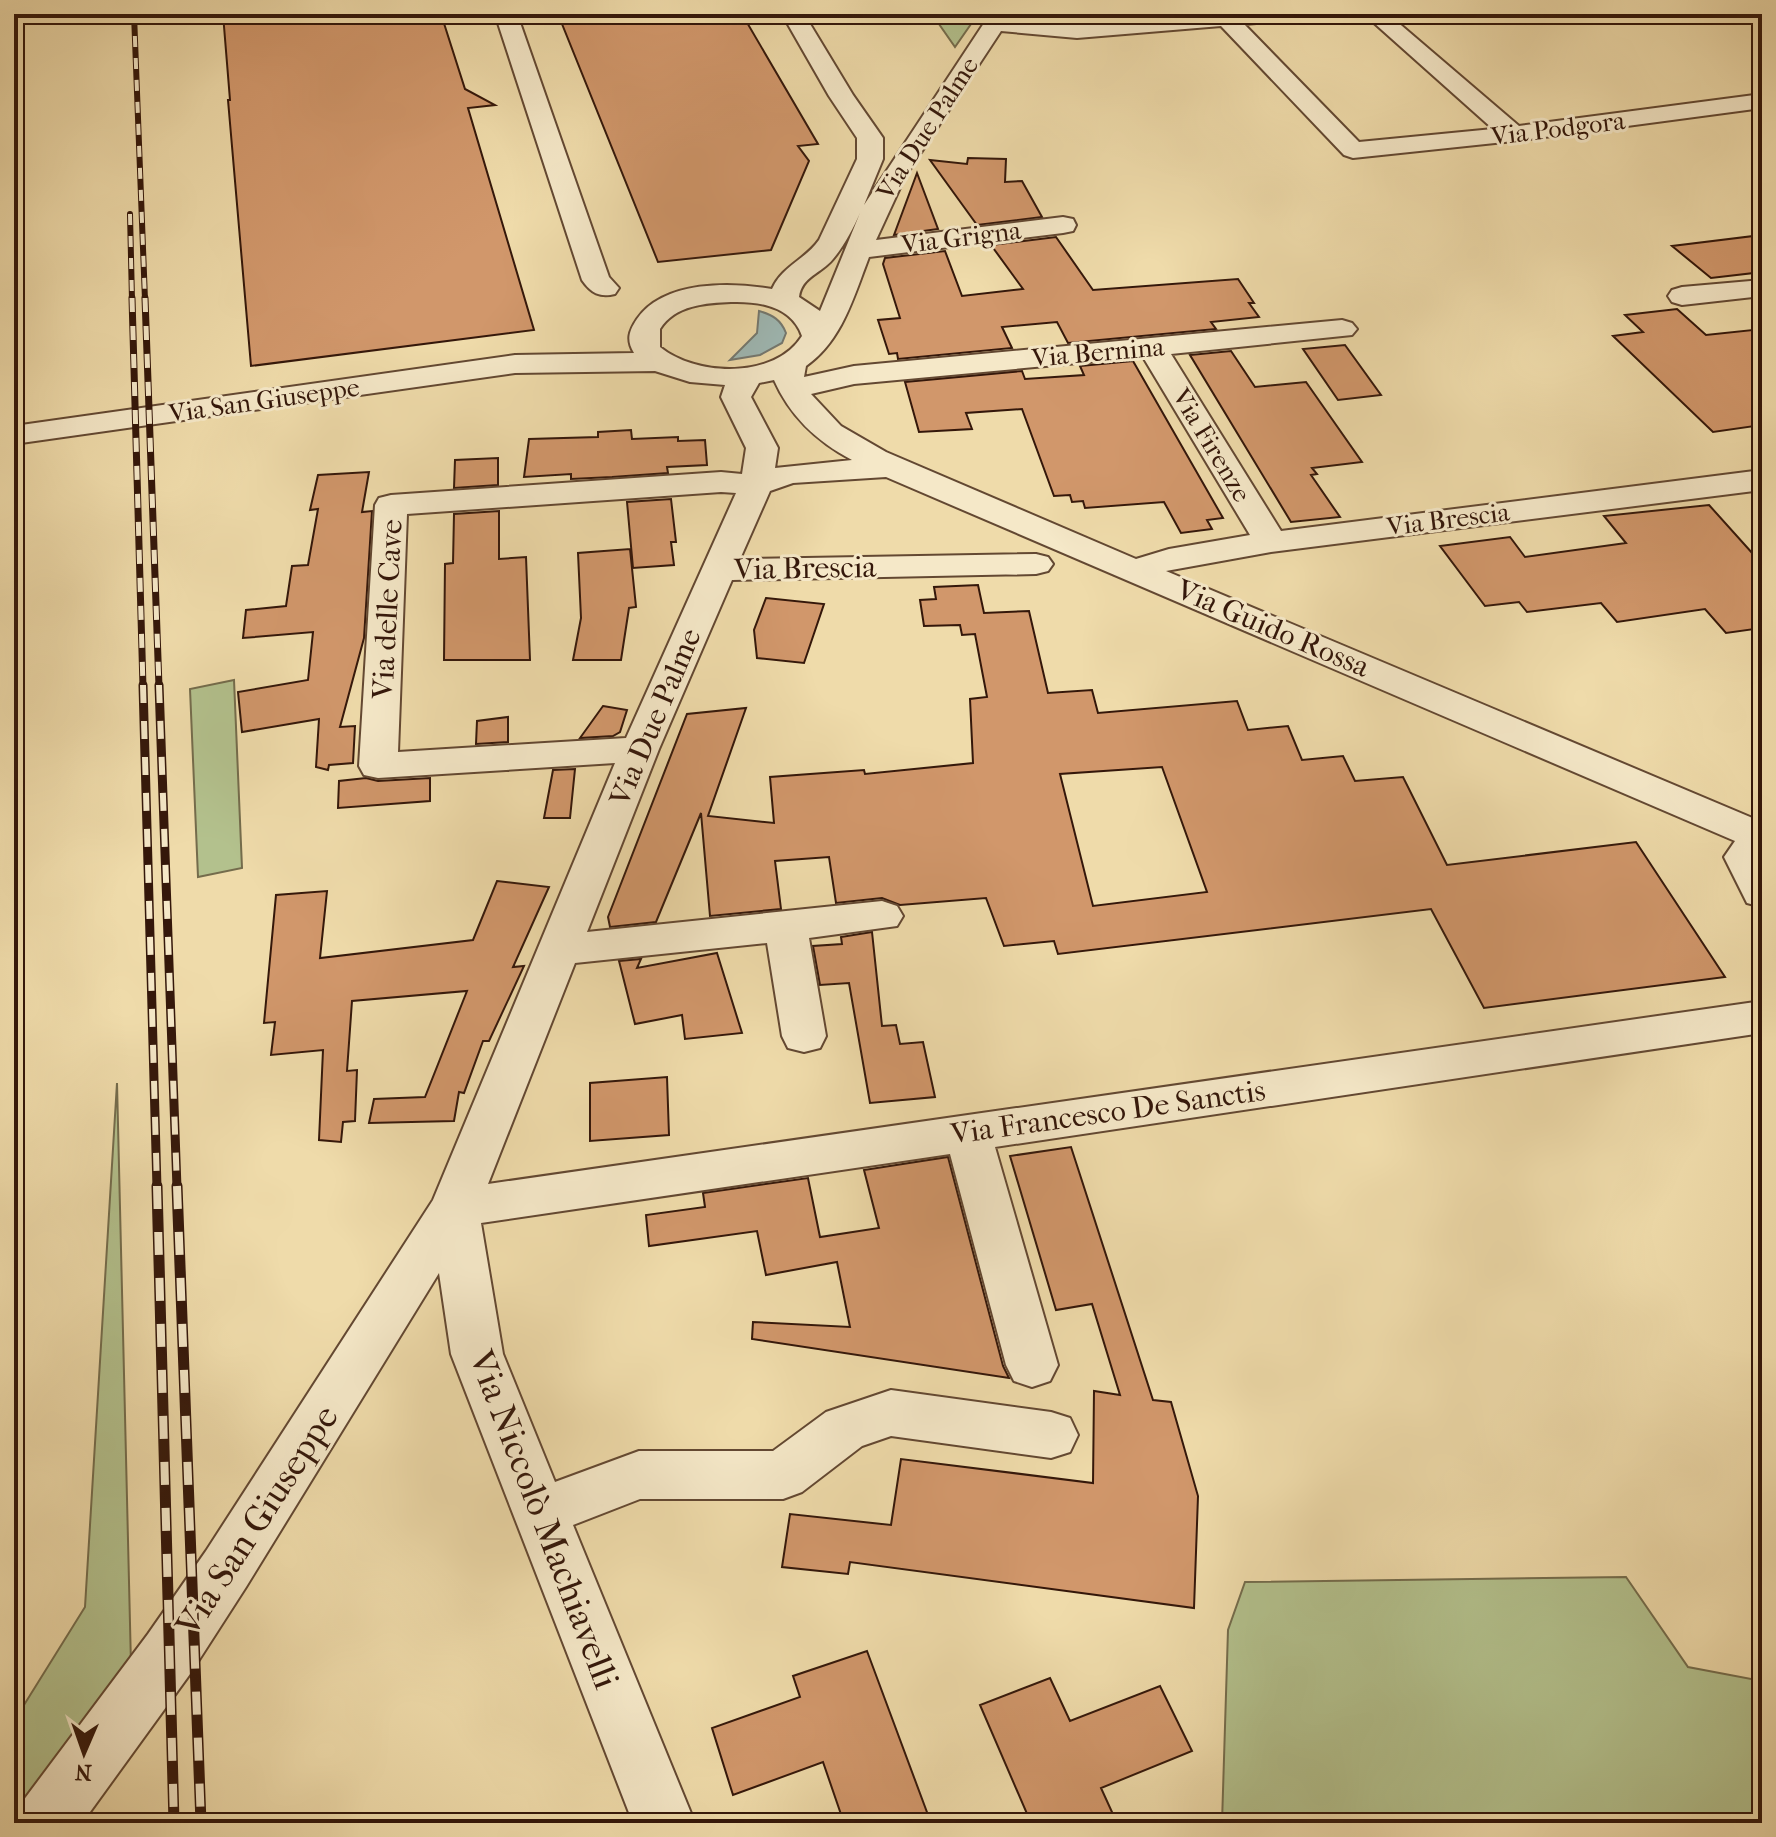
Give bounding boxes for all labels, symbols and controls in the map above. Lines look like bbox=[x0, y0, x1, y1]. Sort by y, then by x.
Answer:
street label: Via Due Palme bbox=[869, 51, 985, 206]
street label: Via Podgora bbox=[1488, 105, 1628, 152]
street label: Via Grigna bbox=[898, 215, 1024, 260]
street label: Via Bernina bbox=[1030, 331, 1167, 374]
street label: Via San Giuseppe bbox=[166, 372, 362, 429]
street label: Via Firenze bbox=[1165, 382, 1258, 508]
street label: Via Brescia bbox=[1384, 496, 1512, 543]
street label: Via delle Cave bbox=[365, 518, 410, 701]
street label: Via Brescia bbox=[732, 550, 878, 587]
street label: Via Guido Rossa bbox=[1170, 572, 1376, 685]
street label: Via Due Palme bbox=[602, 623, 709, 812]
street label: Via Francesco De Sanctis bbox=[948, 1073, 1268, 1152]
street label: Via Niccolò Machiavelli bbox=[460, 1343, 628, 1695]
street label: Via San Giuseppe bbox=[166, 1397, 347, 1645]
north arrow bbox=[44, 1713, 124, 1793]
text: N bbox=[74, 1759, 92, 1785]

